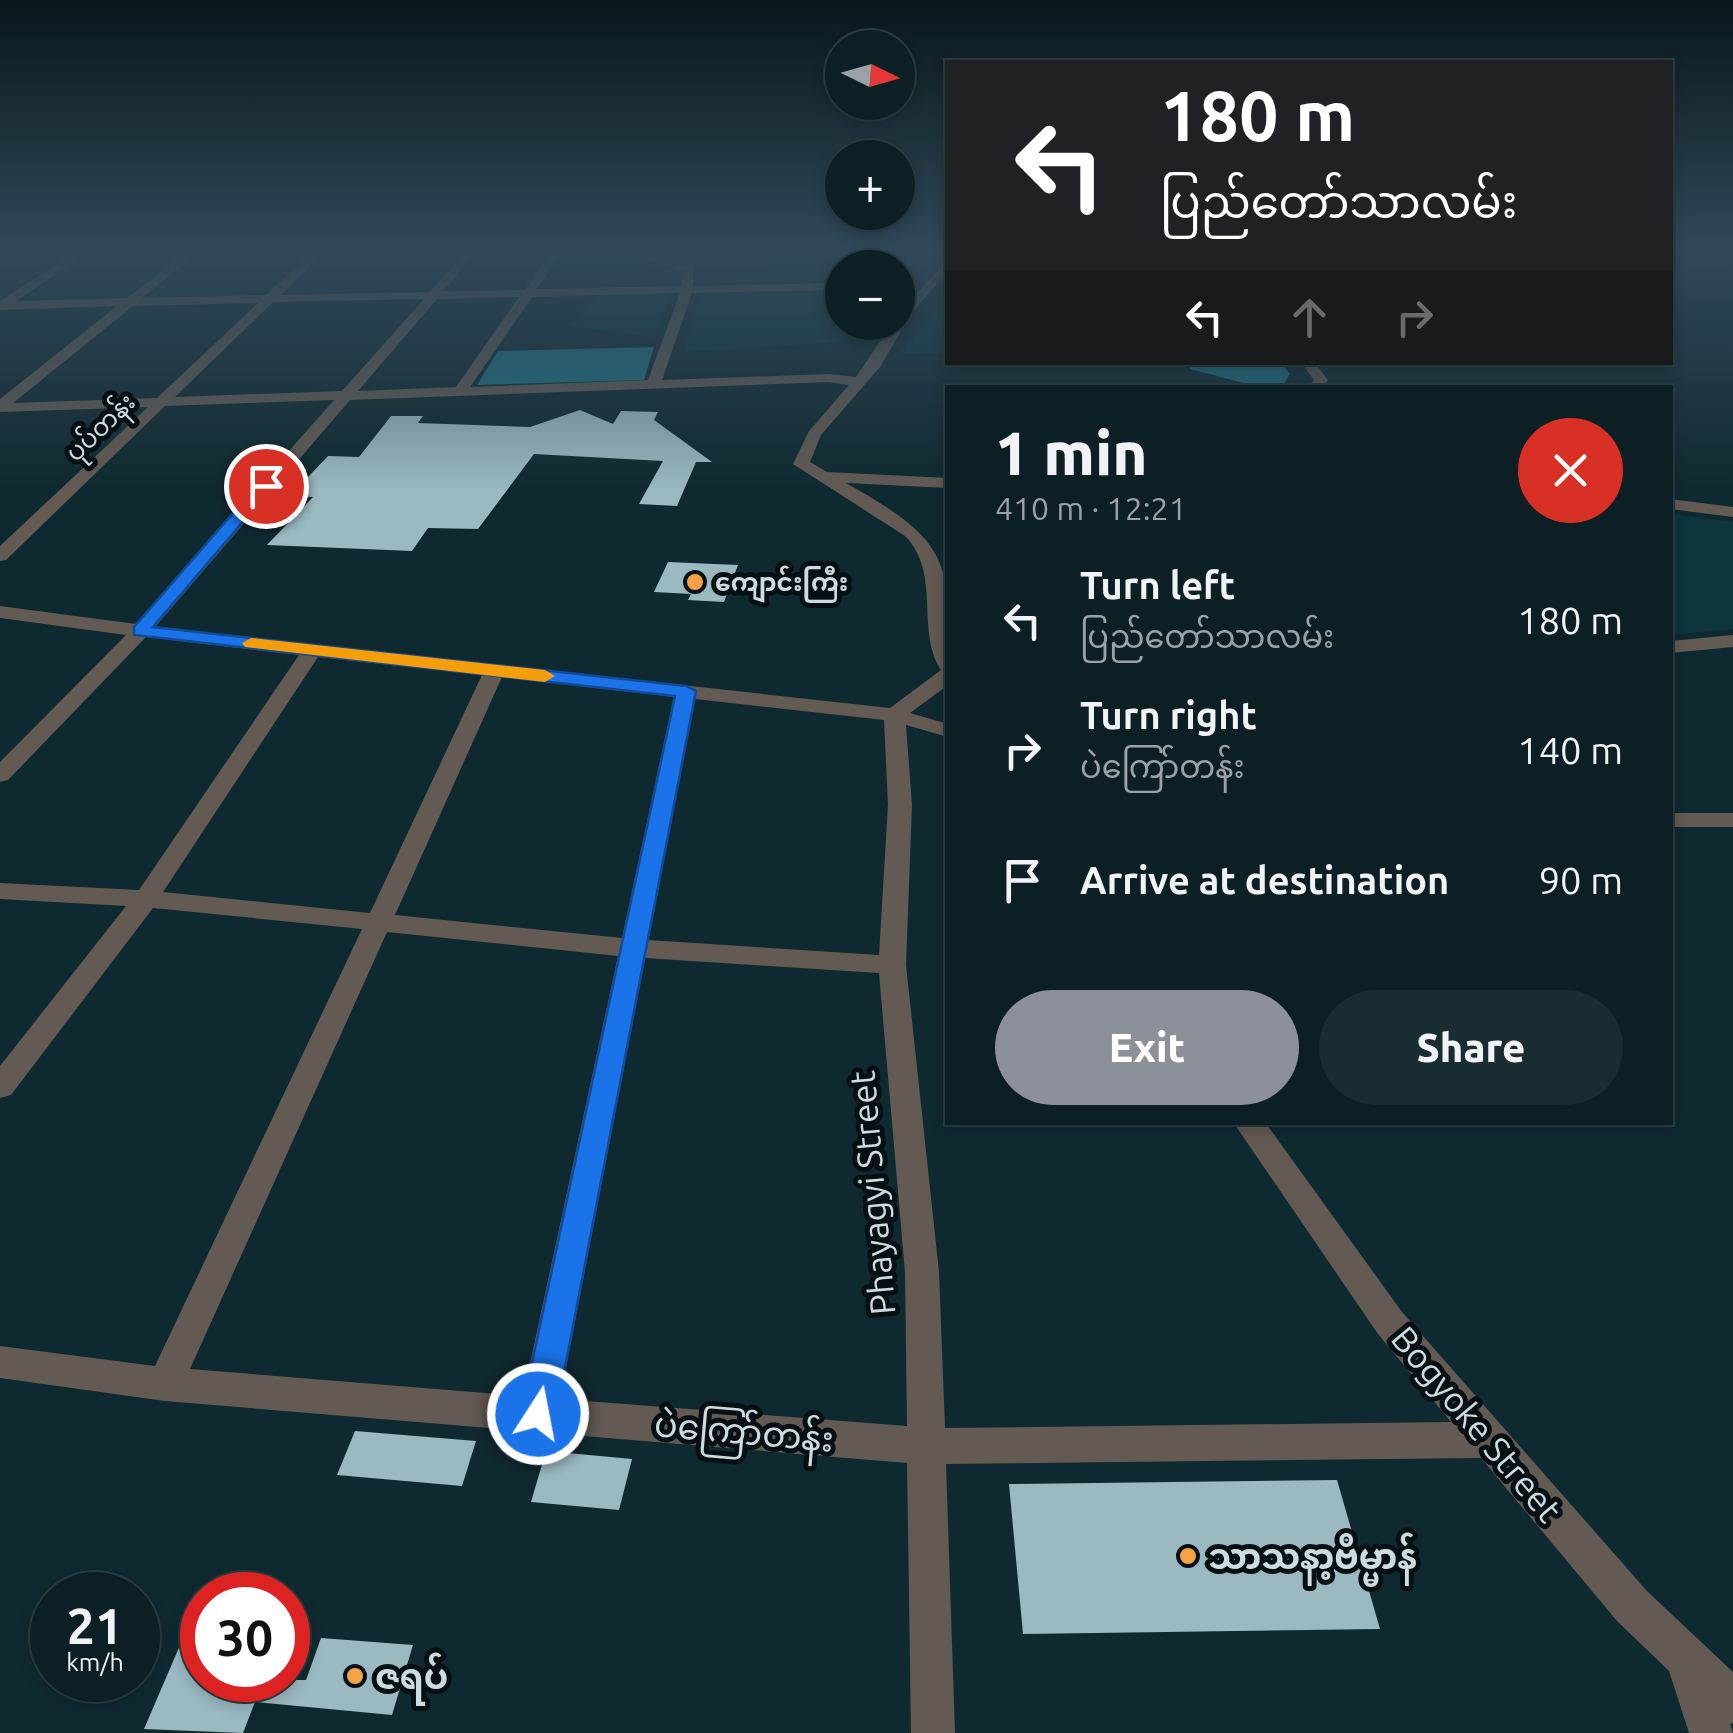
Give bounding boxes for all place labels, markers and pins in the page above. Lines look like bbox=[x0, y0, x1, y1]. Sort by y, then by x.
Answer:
pin bbox=[224, 444, 309, 529]
place label: ကျောင်းကြီး bbox=[715, 565, 848, 603]
marker: ကျောင်းကြီး bbox=[684, 571, 706, 593]
place label: သာသနာ့ဗိမ္မာန် bbox=[1208, 1532, 1417, 1587]
marker: သာသနာ့ဗိမ္မာန် bbox=[1177, 1545, 1199, 1567]
place label: ဇရပ် bbox=[375, 1652, 448, 1706]
marker: ဇရပ် bbox=[344, 1665, 366, 1687]

